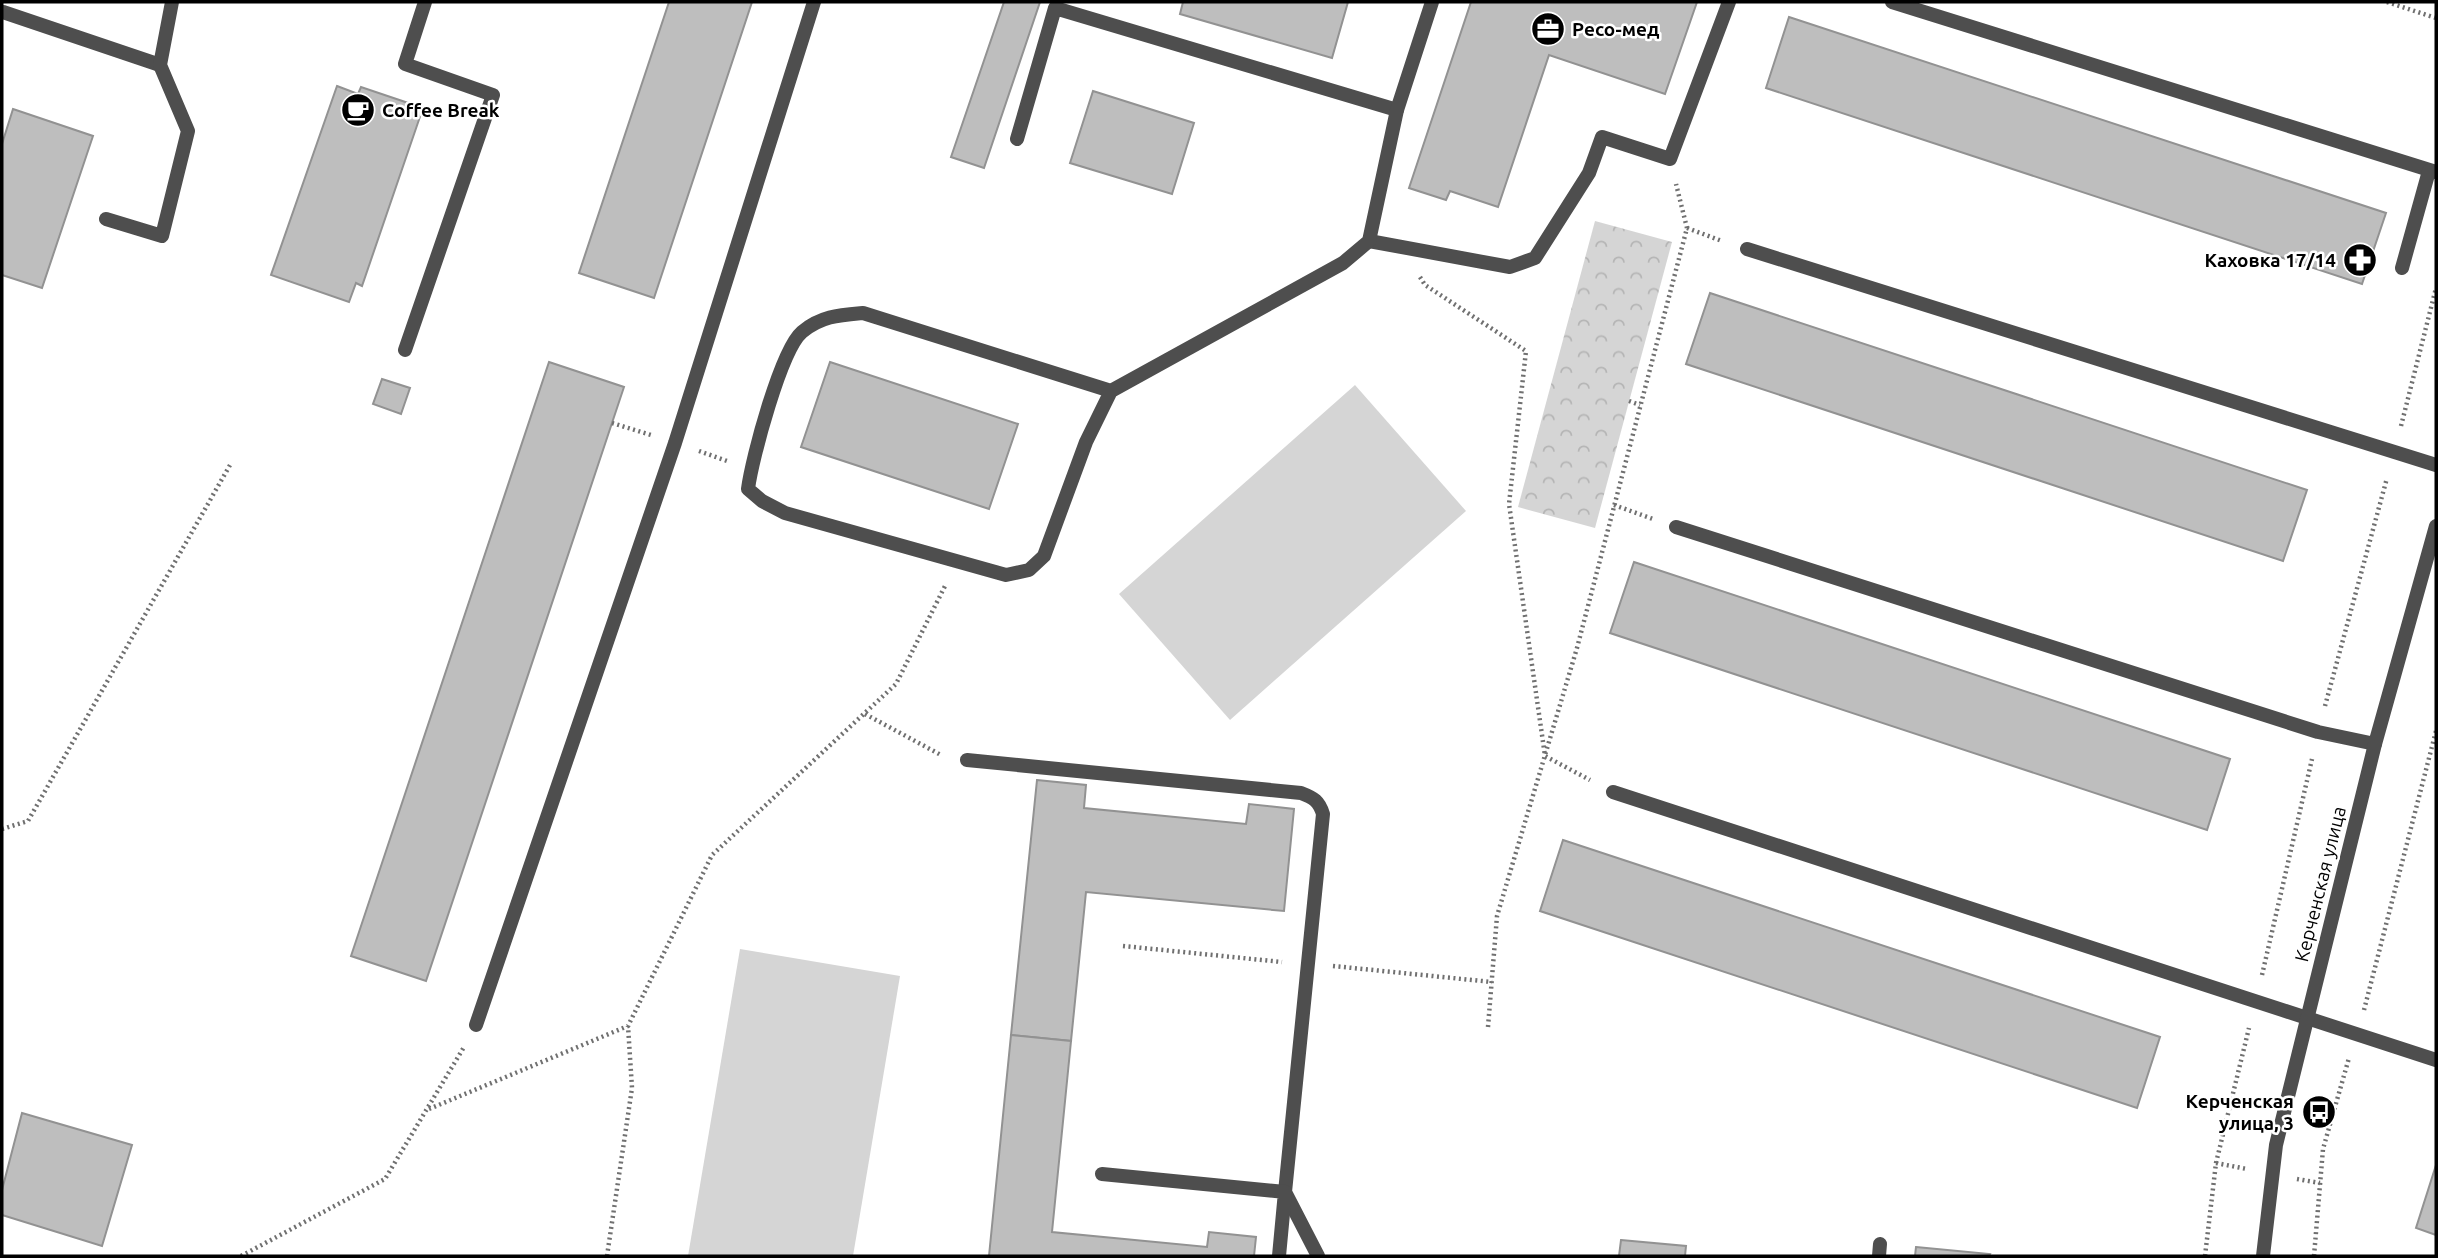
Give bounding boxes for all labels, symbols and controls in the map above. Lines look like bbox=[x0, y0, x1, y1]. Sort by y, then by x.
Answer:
office icon: Ресо-мед bbox=[1529, 10, 1567, 48]
place label: Ресо-мед bbox=[1572, 18, 1660, 40]
cafe icon: Coffee Break bbox=[339, 91, 377, 129]
place label: Coffee Break bbox=[382, 99, 500, 121]
pharmacy icon: Каховка 17/14 bbox=[2341, 241, 2379, 279]
place label: Каховка 17/14 bbox=[2204, 249, 2336, 271]
street label: Керченская улица bbox=[2290, 804, 2350, 964]
place label: Керченская улица, 3 bbox=[2185, 1090, 2294, 1134]
bus stop icon: Керченская улица, 3 bbox=[2300, 1093, 2338, 1131]

